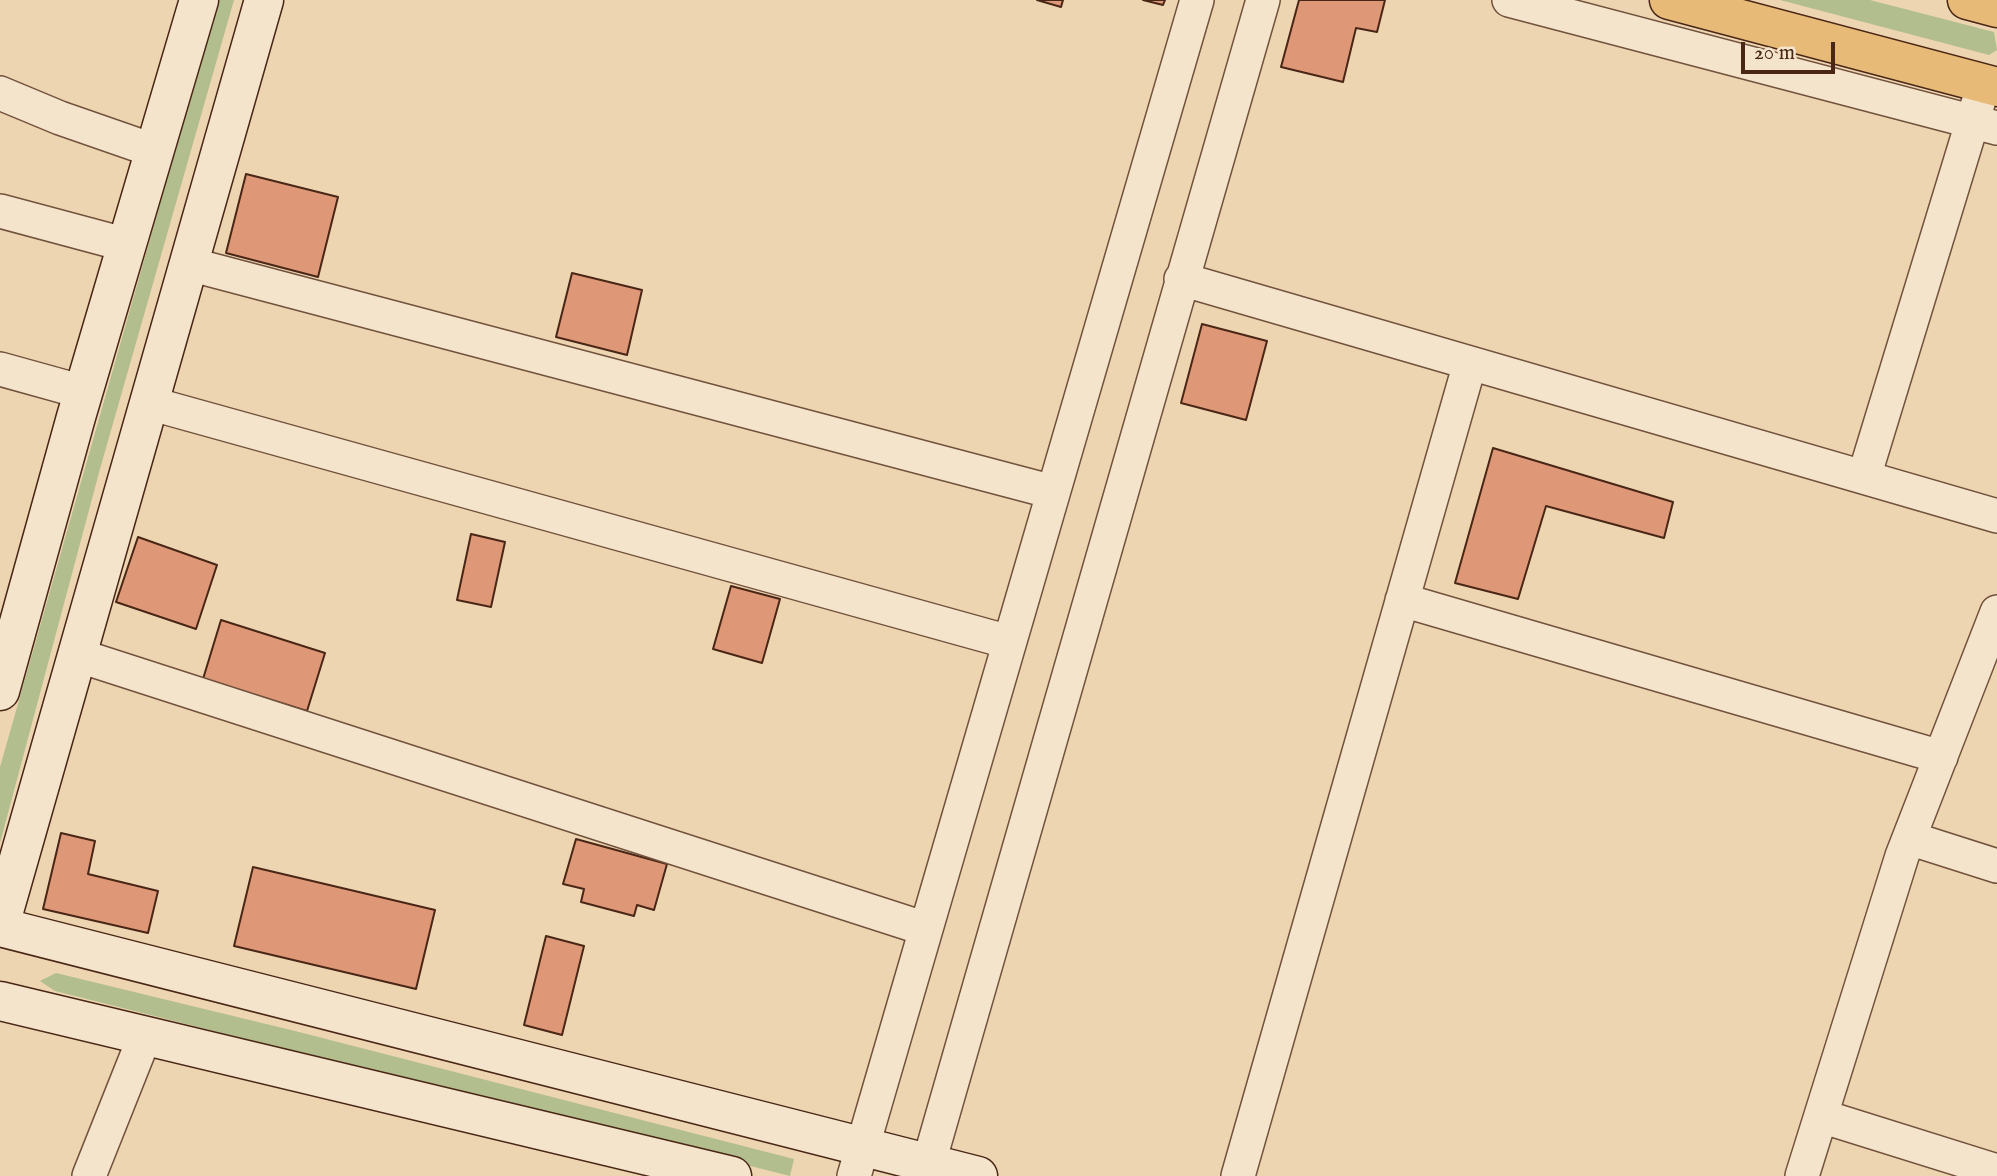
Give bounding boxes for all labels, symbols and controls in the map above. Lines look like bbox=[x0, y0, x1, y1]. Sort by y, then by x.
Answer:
scale bar bbox=[1745, 28, 1840, 72]
text: 20 m bbox=[1754, 40, 1795, 67]

